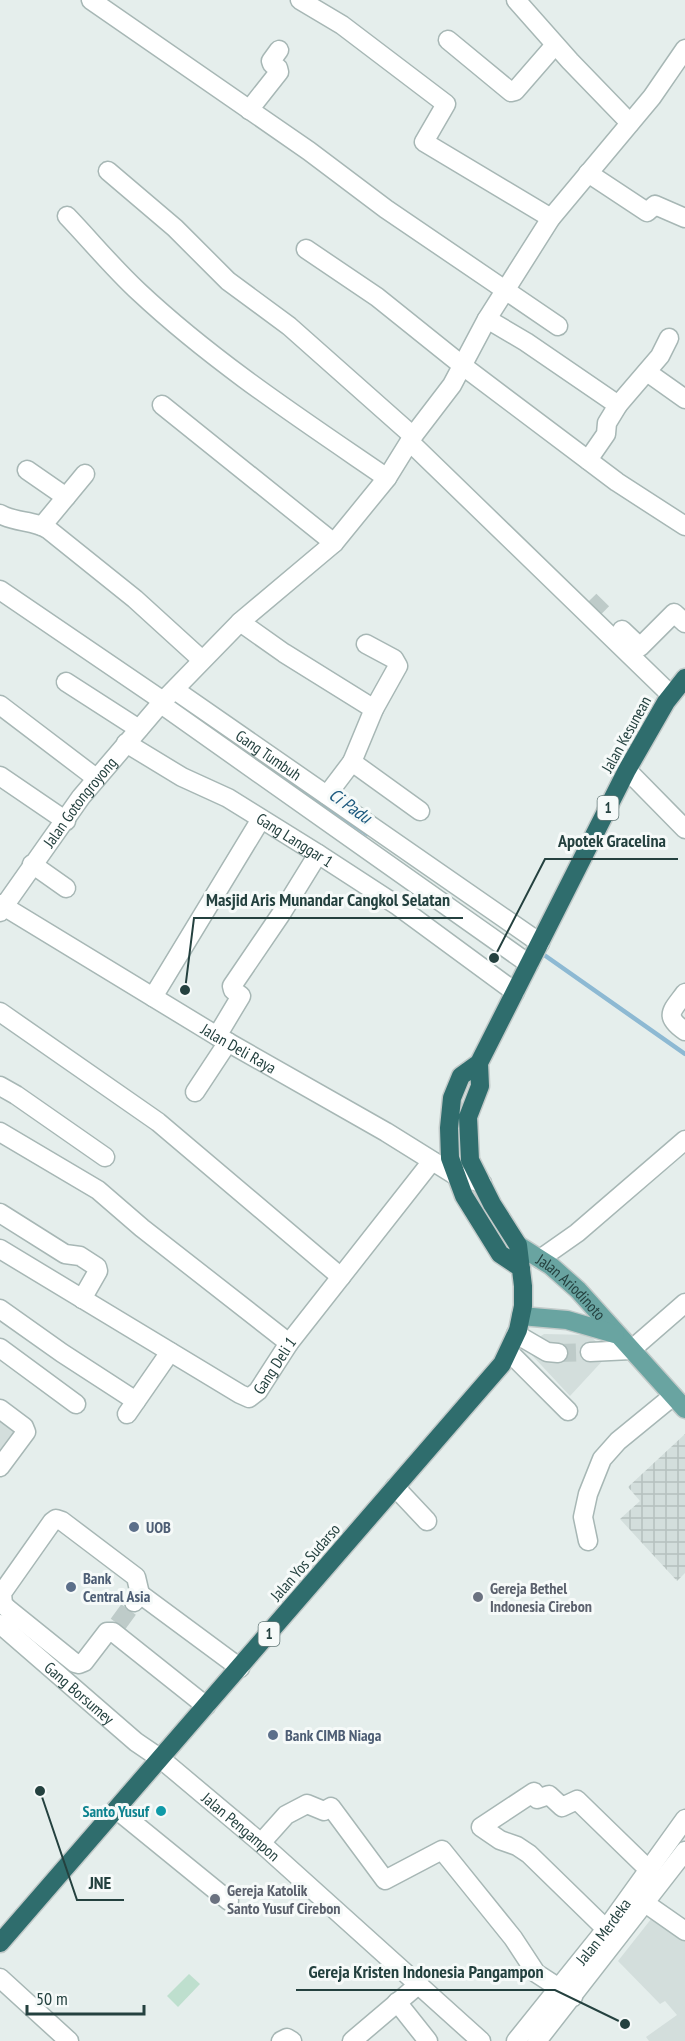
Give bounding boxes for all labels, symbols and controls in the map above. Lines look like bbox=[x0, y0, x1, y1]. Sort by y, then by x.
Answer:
street label: Jalan Kesunean bbox=[596, 692, 655, 776]
street label: Gang Tumbuh bbox=[232, 725, 305, 785]
street label: Jalan Gotongroyong bbox=[38, 753, 121, 852]
water label: Ci Padu bbox=[325, 783, 377, 829]
road number: 1 bbox=[598, 796, 618, 820]
street label: Gang Langgar 1 bbox=[253, 808, 337, 871]
callout: Apotek Gracelina bbox=[545, 823, 678, 859]
text: Apotek Gracelina bbox=[557, 829, 666, 852]
callout: Masjid Aris Munandar Cangkol Selatan bbox=[194, 882, 463, 918]
text: Masjid Aris Munandar Cangkol Selatan bbox=[206, 888, 450, 911]
street label: Jalan Deli Raya bbox=[197, 1018, 280, 1078]
street label: Jalan Ariodinoto bbox=[532, 1249, 610, 1324]
street label: Gang Deli 1 bbox=[249, 1333, 300, 1398]
place label: UOB bbox=[146, 1517, 171, 1537]
street label: Jalan Yos Sudarso bbox=[265, 1519, 344, 1606]
marker: UOB bbox=[127, 1520, 141, 1534]
place label: Bank Central Asia bbox=[83, 1568, 151, 1606]
place label: Gereja Bethel Indonesia Cirebon bbox=[490, 1578, 592, 1616]
marker: Bank Central Asia bbox=[64, 1580, 78, 1594]
marker: Gereja Bethel Indonesia Cirebon bbox=[471, 1590, 485, 1604]
road number: 1 bbox=[258, 1622, 280, 1646]
street label: Gang Borsumey bbox=[40, 1657, 118, 1728]
place label: Bank CIMB Niaga bbox=[285, 1725, 382, 1745]
marker: Bank CIMB Niaga bbox=[266, 1728, 280, 1742]
street label: Jalan Pengampon bbox=[197, 1787, 284, 1865]
place label: Santo Yusuf bbox=[82, 1801, 150, 1821]
marker: Santo Yusuf bbox=[154, 1804, 168, 1818]
callout: JNE bbox=[77, 1864, 124, 1900]
text: JNE bbox=[88, 1871, 112, 1894]
place label: Gereja Katolik Santo Yusuf Cirebon bbox=[227, 1880, 341, 1918]
marker: Gereja Katolik Santo Yusuf Cirebon bbox=[208, 1892, 222, 1906]
street label: Jalan Merdeka bbox=[571, 1894, 635, 1969]
callout: Gereja Kristen Indonesia Pangampon bbox=[296, 1954, 555, 1990]
text: Gereja Kristen Indonesia Pangampon bbox=[308, 1960, 544, 1983]
scale bar bbox=[27, 1978, 144, 2016]
text: 50 m bbox=[36, 1987, 68, 2010]

